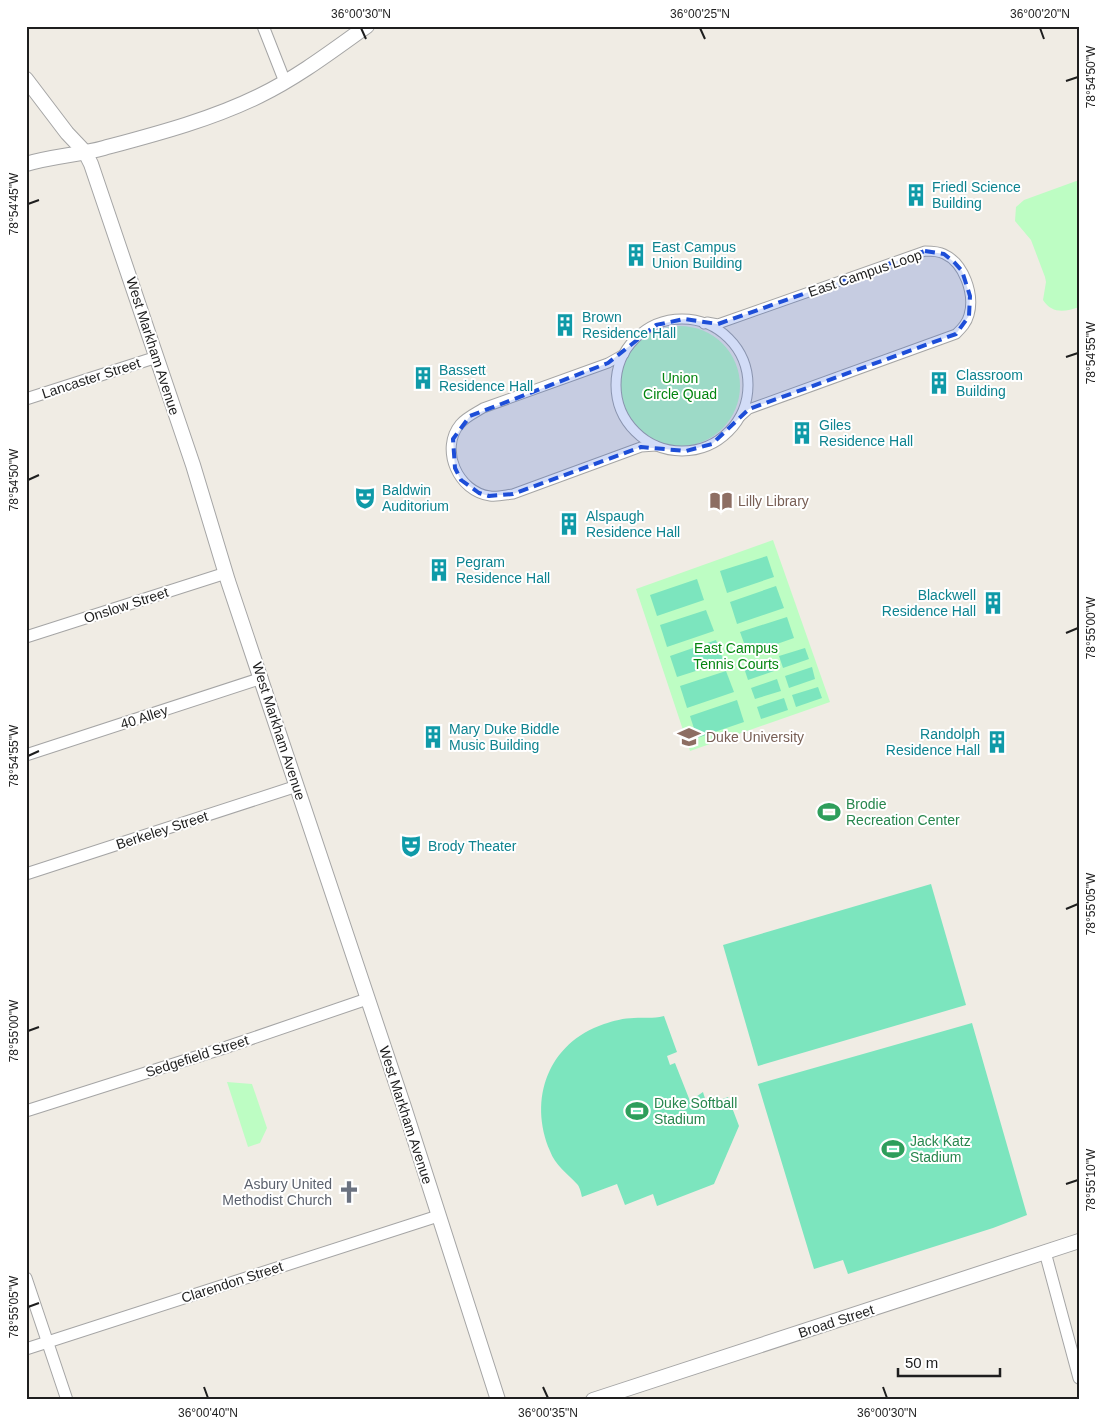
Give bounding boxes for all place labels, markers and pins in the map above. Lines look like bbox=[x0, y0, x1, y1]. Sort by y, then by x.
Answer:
place label: Friedl Science Building bbox=[932, 179, 1021, 211]
building icon: Friedl Science Building bbox=[903, 182, 929, 208]
place label: East Campus Union Building bbox=[652, 239, 742, 271]
building icon: East Campus Union Building bbox=[623, 242, 649, 268]
place label: Brown Residence Hall bbox=[582, 309, 676, 341]
building icon: Brown Residence Hall bbox=[552, 312, 578, 338]
place label: Bassett Residence Hall bbox=[439, 362, 533, 394]
building icon: Bassett Residence Hall bbox=[410, 365, 436, 391]
place label: Classroom Building bbox=[956, 367, 1023, 399]
building icon: Classroom Building bbox=[926, 370, 952, 396]
place label: Giles Residence Hall bbox=[819, 417, 913, 449]
building icon: Giles Residence Hall bbox=[789, 420, 815, 446]
place label: Baldwin Auditorium bbox=[382, 482, 449, 514]
theatre icon: Baldwin Auditorium bbox=[352, 485, 378, 511]
library icon: Lilly Library bbox=[708, 488, 734, 514]
place label: Lilly Library bbox=[738, 493, 809, 509]
place label: Alspaugh Residence Hall bbox=[586, 508, 680, 540]
building icon: Alspaugh Residence Hall bbox=[556, 511, 582, 537]
place label: Pegram Residence Hall bbox=[456, 554, 550, 586]
building icon: Pegram Residence Hall bbox=[426, 557, 452, 583]
place label: Blackwell Residence Hall bbox=[882, 587, 976, 619]
building icon: Blackwell Residence Hall bbox=[980, 590, 1006, 616]
place label: Mary Duke Biddle Music Building bbox=[449, 721, 560, 753]
building icon: Mary Duke Biddle Music Building bbox=[420, 724, 446, 750]
school or university icon: Duke University bbox=[676, 724, 702, 750]
place label: Randolph Residence Hall bbox=[886, 726, 980, 758]
place label: Duke University bbox=[706, 729, 804, 745]
building icon: Randolph Residence Hall bbox=[984, 729, 1010, 755]
place label: Brodie Recreation Center bbox=[846, 796, 960, 828]
sports icon: Brodie Recreation Center bbox=[816, 799, 842, 825]
theatre icon: Brody Theater bbox=[398, 833, 424, 859]
place label: Brody Theater bbox=[428, 838, 517, 854]
place label: Duke Softball Stadium bbox=[654, 1095, 737, 1127]
sports icon: Duke Softball Stadium bbox=[624, 1098, 650, 1124]
place label: Jack Katz Stadium bbox=[910, 1133, 971, 1165]
sports icon: Jack Katz Stadium bbox=[880, 1136, 906, 1162]
place label: Asbury United Methodist Church bbox=[222, 1176, 332, 1208]
church icon: Asbury United Methodist Church bbox=[336, 1179, 362, 1205]

